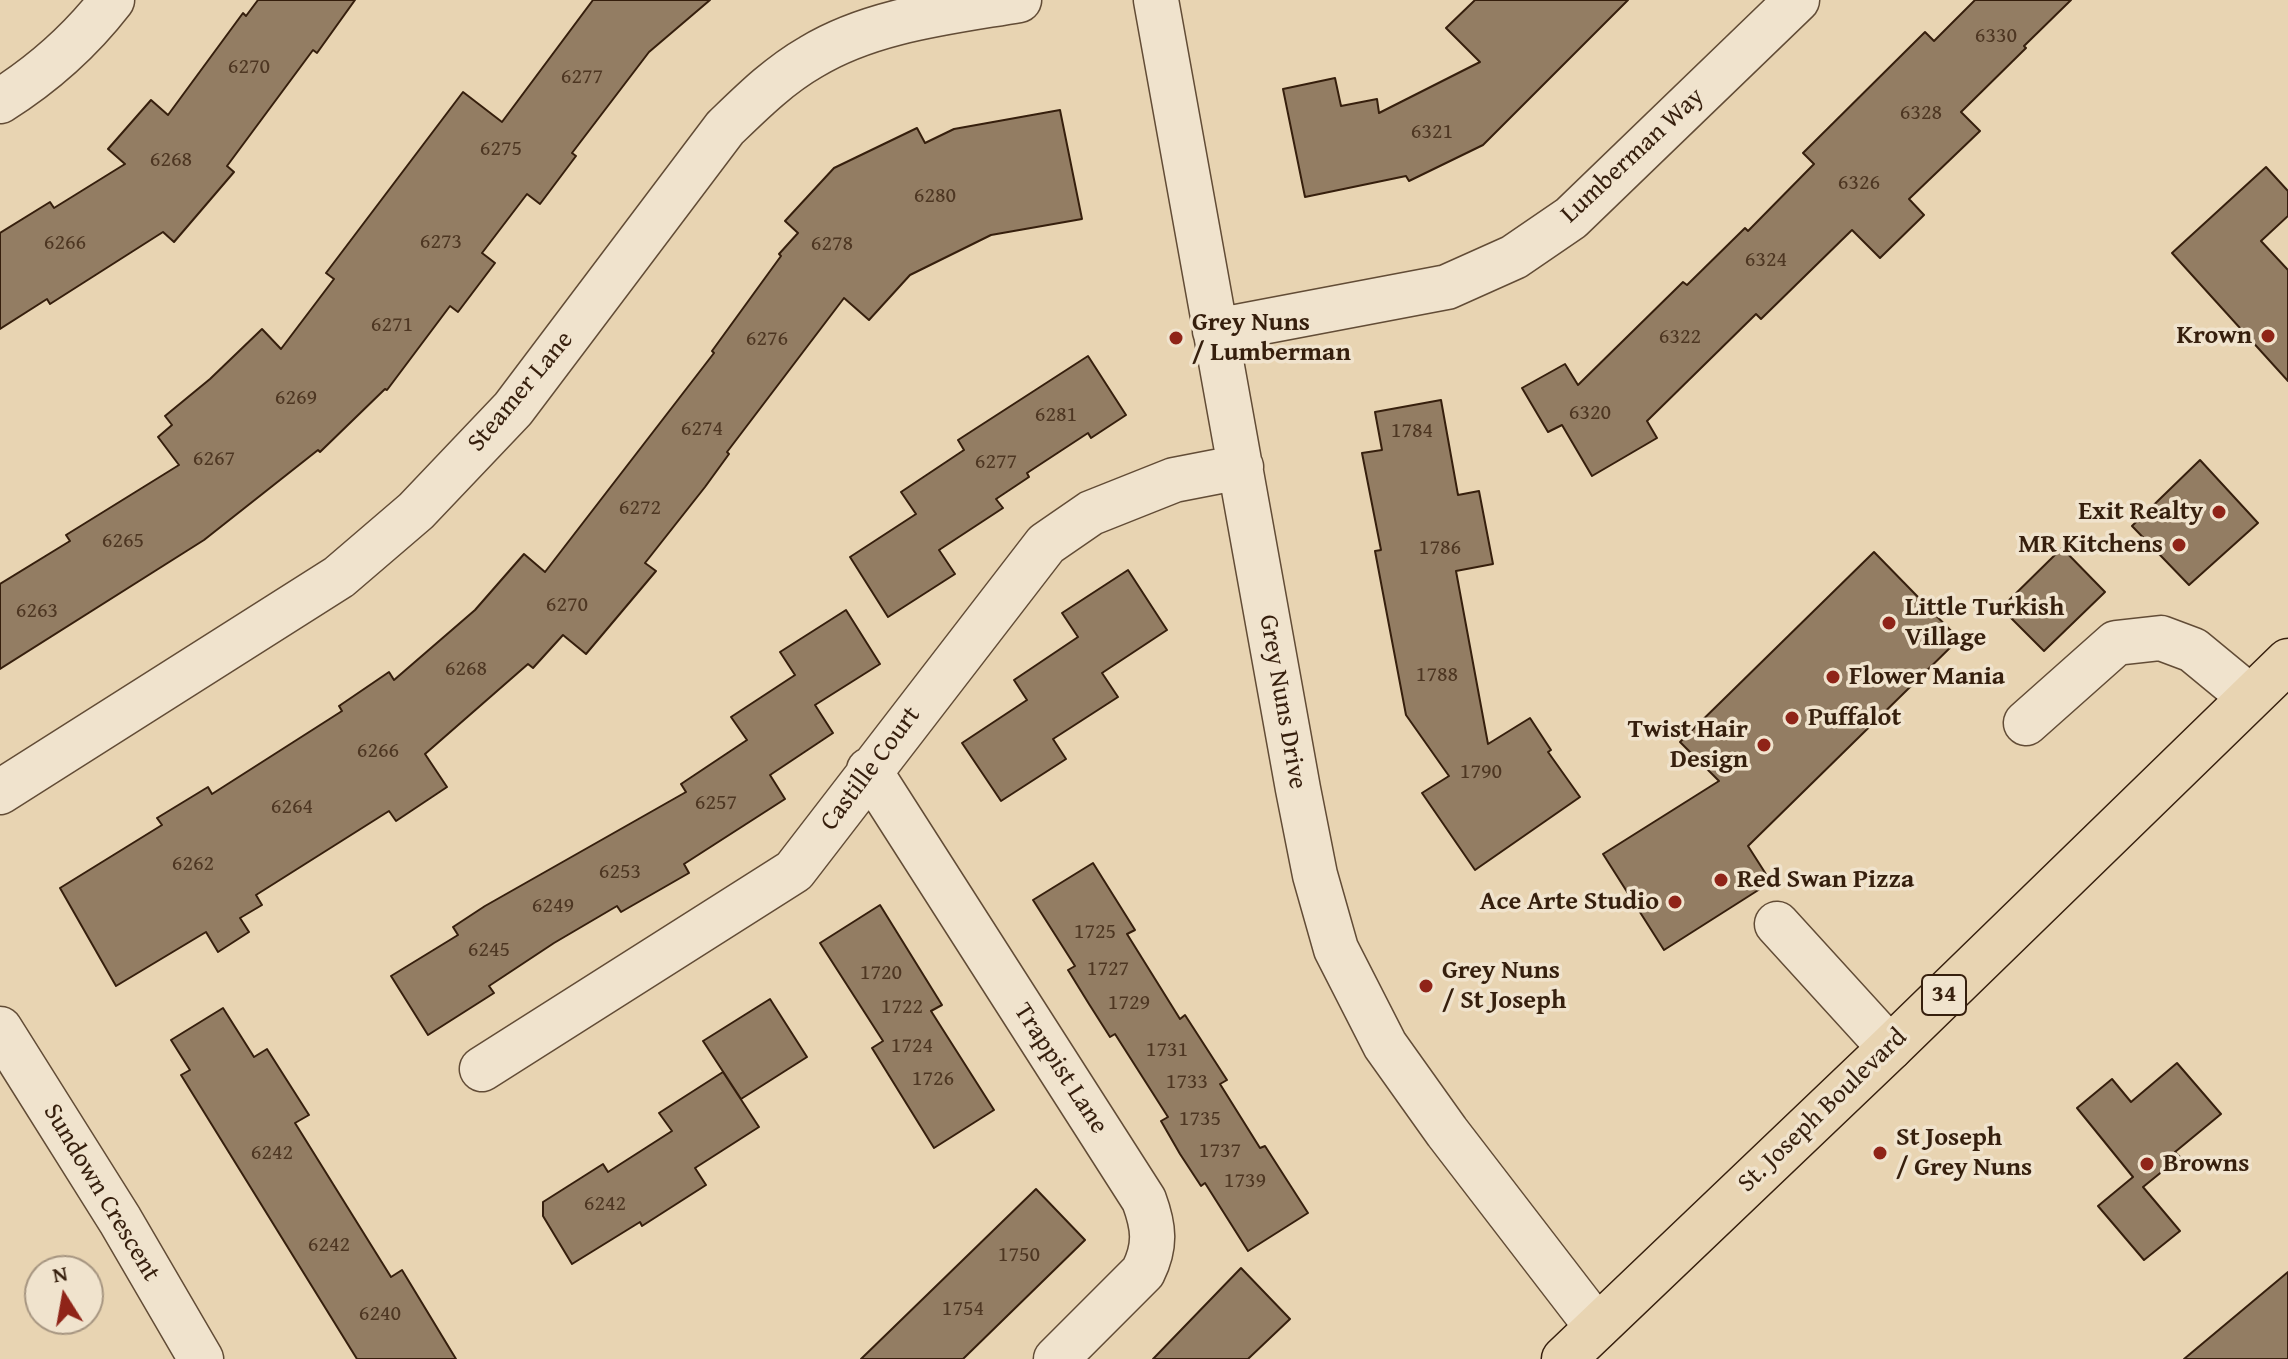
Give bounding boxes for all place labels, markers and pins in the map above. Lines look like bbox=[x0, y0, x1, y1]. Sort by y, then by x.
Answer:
place label: Grey Nuns / Lumberman bbox=[1192, 307, 1351, 368]
place label: Krown bbox=[2176, 320, 2252, 352]
marker: Krown bbox=[2259, 327, 2277, 345]
marker: Grey Nuns / Lumberman bbox=[1167, 329, 1185, 347]
place label: Exit Realty bbox=[2078, 496, 2203, 528]
marker: Exit Realty bbox=[2210, 503, 2228, 521]
place label: MR Kitchens bbox=[2018, 529, 2163, 561]
marker: MR Kitchens bbox=[2170, 536, 2188, 554]
place label: Little Turkish Village bbox=[1905, 592, 2064, 654]
marker: Little Turkish Village bbox=[1880, 614, 1898, 632]
place label: Flower Mania bbox=[1849, 661, 2005, 693]
marker: Flower Mania bbox=[1824, 668, 1842, 686]
place label: Puffalot bbox=[1808, 702, 1901, 734]
marker: Puffalot bbox=[1783, 709, 1801, 727]
place label: Twist Hair Design bbox=[1628, 714, 1748, 776]
marker: Twist Hair Design bbox=[1755, 736, 1773, 754]
place label: Red Swan Pizza bbox=[1737, 864, 1914, 896]
marker: Red Swan Pizza bbox=[1712, 871, 1730, 889]
place label: Ace Arte Studio bbox=[1480, 886, 1659, 918]
marker: Ace Arte Studio bbox=[1666, 893, 1684, 911]
place label: Grey Nuns / St Joseph bbox=[1442, 955, 1566, 1016]
marker: Grey Nuns / St Joseph bbox=[1417, 977, 1435, 995]
place label: St Joseph / Grey Nuns bbox=[1896, 1122, 2032, 1184]
marker: St Joseph / Grey Nuns bbox=[1871, 1144, 1889, 1162]
place label: Browns bbox=[2163, 1148, 2249, 1180]
marker: Browns bbox=[2138, 1155, 2156, 1173]

